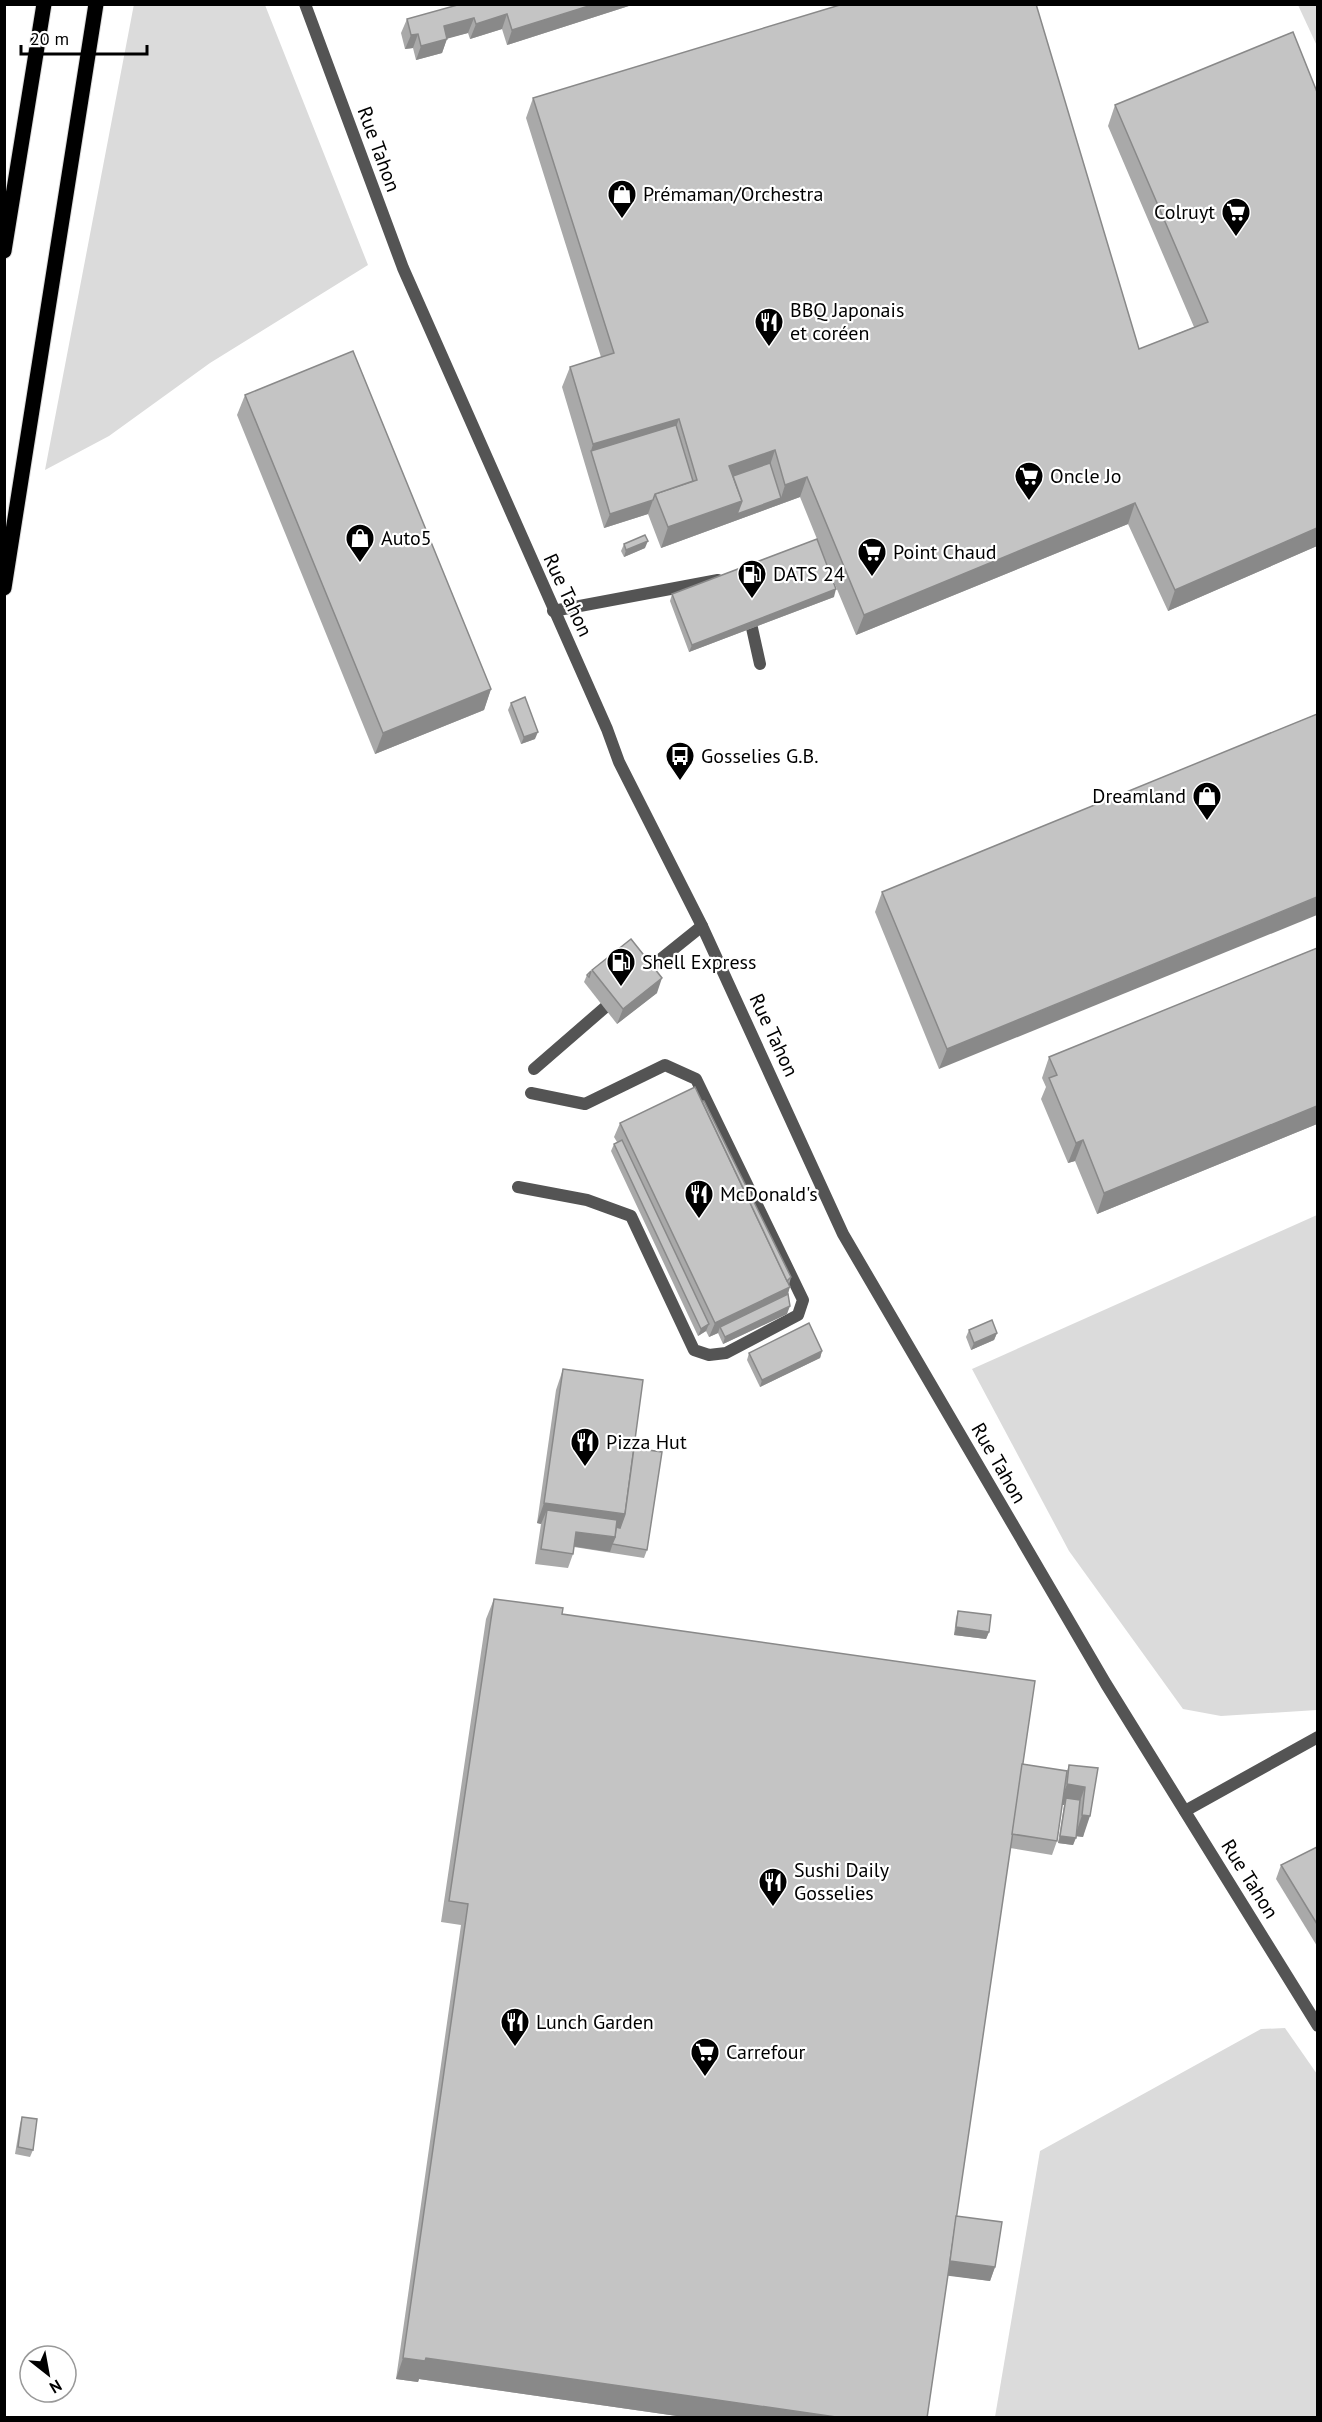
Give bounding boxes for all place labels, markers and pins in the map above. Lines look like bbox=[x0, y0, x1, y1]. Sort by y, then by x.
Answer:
shop icon: Prémaman/Orchestra bbox=[606, 178, 638, 220]
place label: Prémaman/Orchestra bbox=[643, 181, 823, 207]
supermarket icon: Colruyt bbox=[1220, 196, 1252, 238]
place label: Colruyt bbox=[1154, 199, 1215, 225]
place label: BBQ Japonais et coréen bbox=[790, 297, 904, 346]
restaurant icon: BBQ Japonais et coréen bbox=[753, 306, 785, 348]
supermarket icon: Oncle Jo bbox=[1013, 460, 1045, 502]
place label: Oncle Jo bbox=[1050, 463, 1122, 489]
shop icon: Auto5 bbox=[344, 522, 376, 564]
place label: Auto5 bbox=[381, 525, 432, 551]
supermarket icon: Point Chaud bbox=[856, 536, 888, 578]
place label: Point Chaud bbox=[893, 539, 996, 565]
fuel station icon: DATS 24 bbox=[736, 558, 768, 600]
place label: DATS 24 bbox=[773, 561, 845, 587]
bus stop icon: Gosselies G.B. bbox=[664, 740, 696, 782]
place label: Gosselies G.B. bbox=[701, 743, 819, 769]
shop icon: Dreamland bbox=[1191, 780, 1223, 822]
place label: Dreamland bbox=[1092, 783, 1186, 809]
fuel station icon: Shell Express bbox=[605, 946, 637, 988]
place label: Shell Express bbox=[642, 949, 756, 975]
restaurant icon: McDonald's bbox=[683, 1178, 715, 1220]
place label: McDonald's bbox=[720, 1181, 818, 1207]
restaurant icon: Pizza Hut bbox=[569, 1426, 601, 1468]
place label: Pizza Hut bbox=[606, 1429, 687, 1455]
place label: Sushi Daily Gosselies bbox=[794, 1857, 890, 1906]
restaurant icon: Sushi Daily Gosselies bbox=[757, 1866, 789, 1908]
restaurant icon: Lunch Garden bbox=[499, 2006, 531, 2048]
place label: Lunch Garden bbox=[536, 2009, 654, 2035]
supermarket icon: Carrefour bbox=[689, 2036, 721, 2078]
place label: Carrefour bbox=[726, 2039, 805, 2065]

